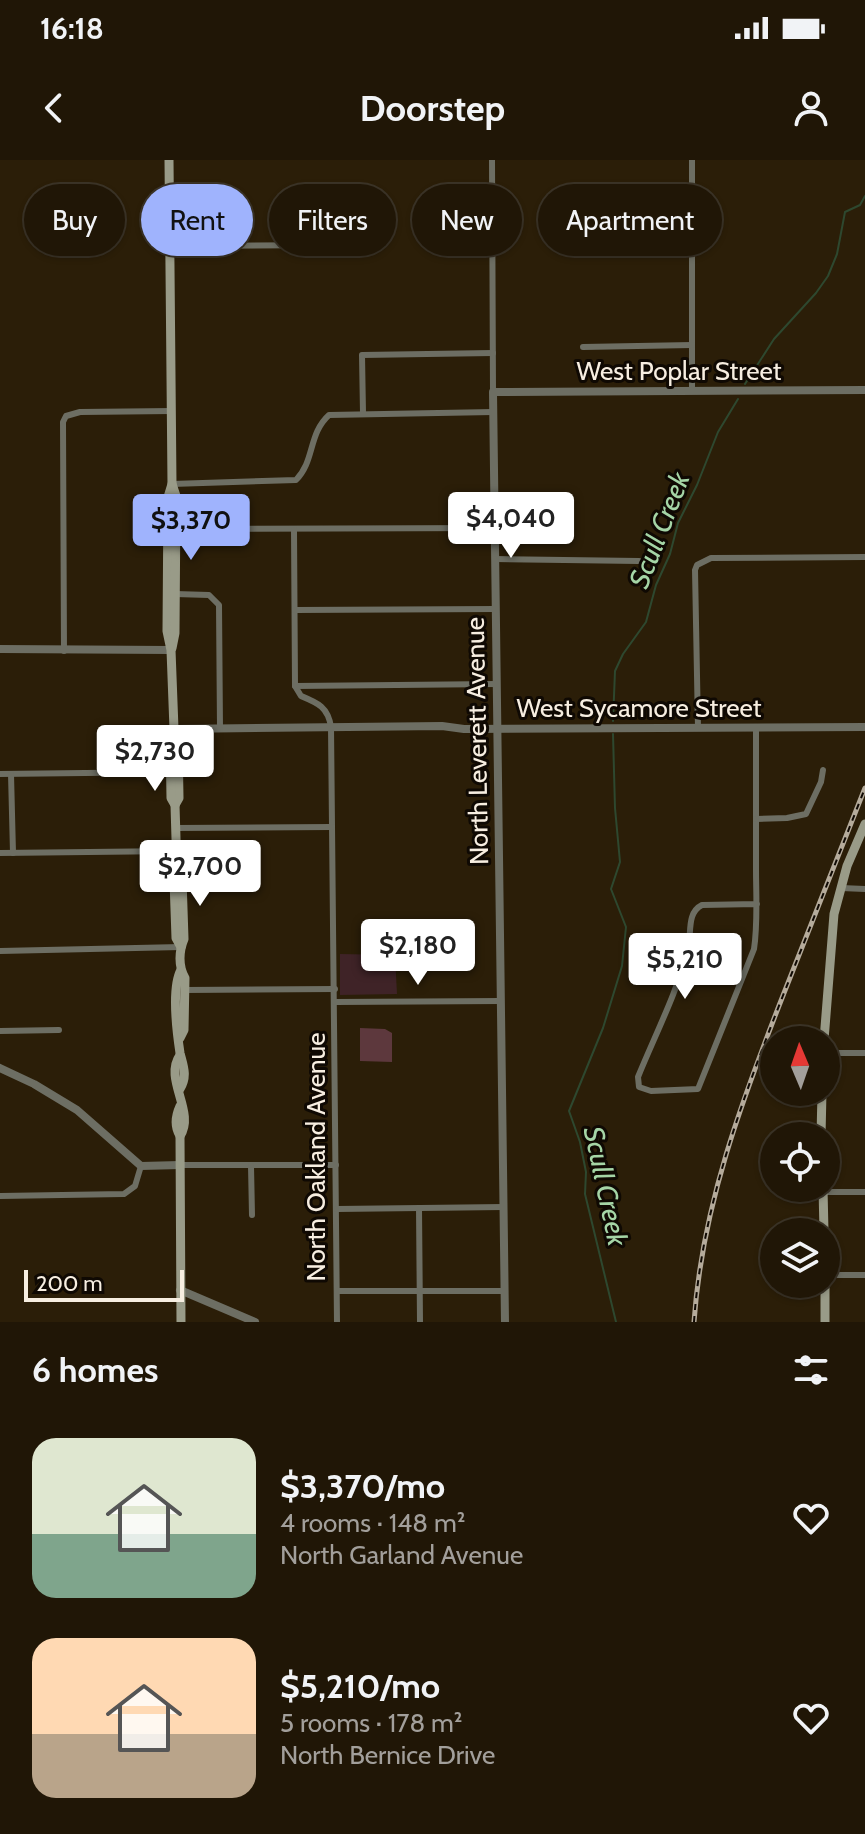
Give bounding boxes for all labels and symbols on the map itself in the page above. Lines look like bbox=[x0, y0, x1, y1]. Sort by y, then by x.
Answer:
street label: West Poplar Street bbox=[576, 355, 782, 387]
water label: Scull Creek bbox=[621, 466, 697, 593]
pin: $4,040 bbox=[446, 492, 576, 560]
pin: $3,370 bbox=[126, 494, 256, 562]
street label: North Leverett Avenue bbox=[459, 617, 495, 865]
street label: West Sycamore Street bbox=[516, 692, 762, 724]
pin: $2,730 bbox=[90, 725, 220, 793]
pin: $2,700 bbox=[135, 840, 265, 908]
pin: $2,180 bbox=[353, 919, 483, 987]
pin: $5,210 bbox=[620, 933, 750, 1001]
north arrow bbox=[760, 1026, 840, 1106]
street label: North Oakland Avenue bbox=[300, 1033, 332, 1281]
water label: Scull Creek bbox=[577, 1123, 635, 1250]
scale bar bbox=[24, 1266, 184, 1302]

